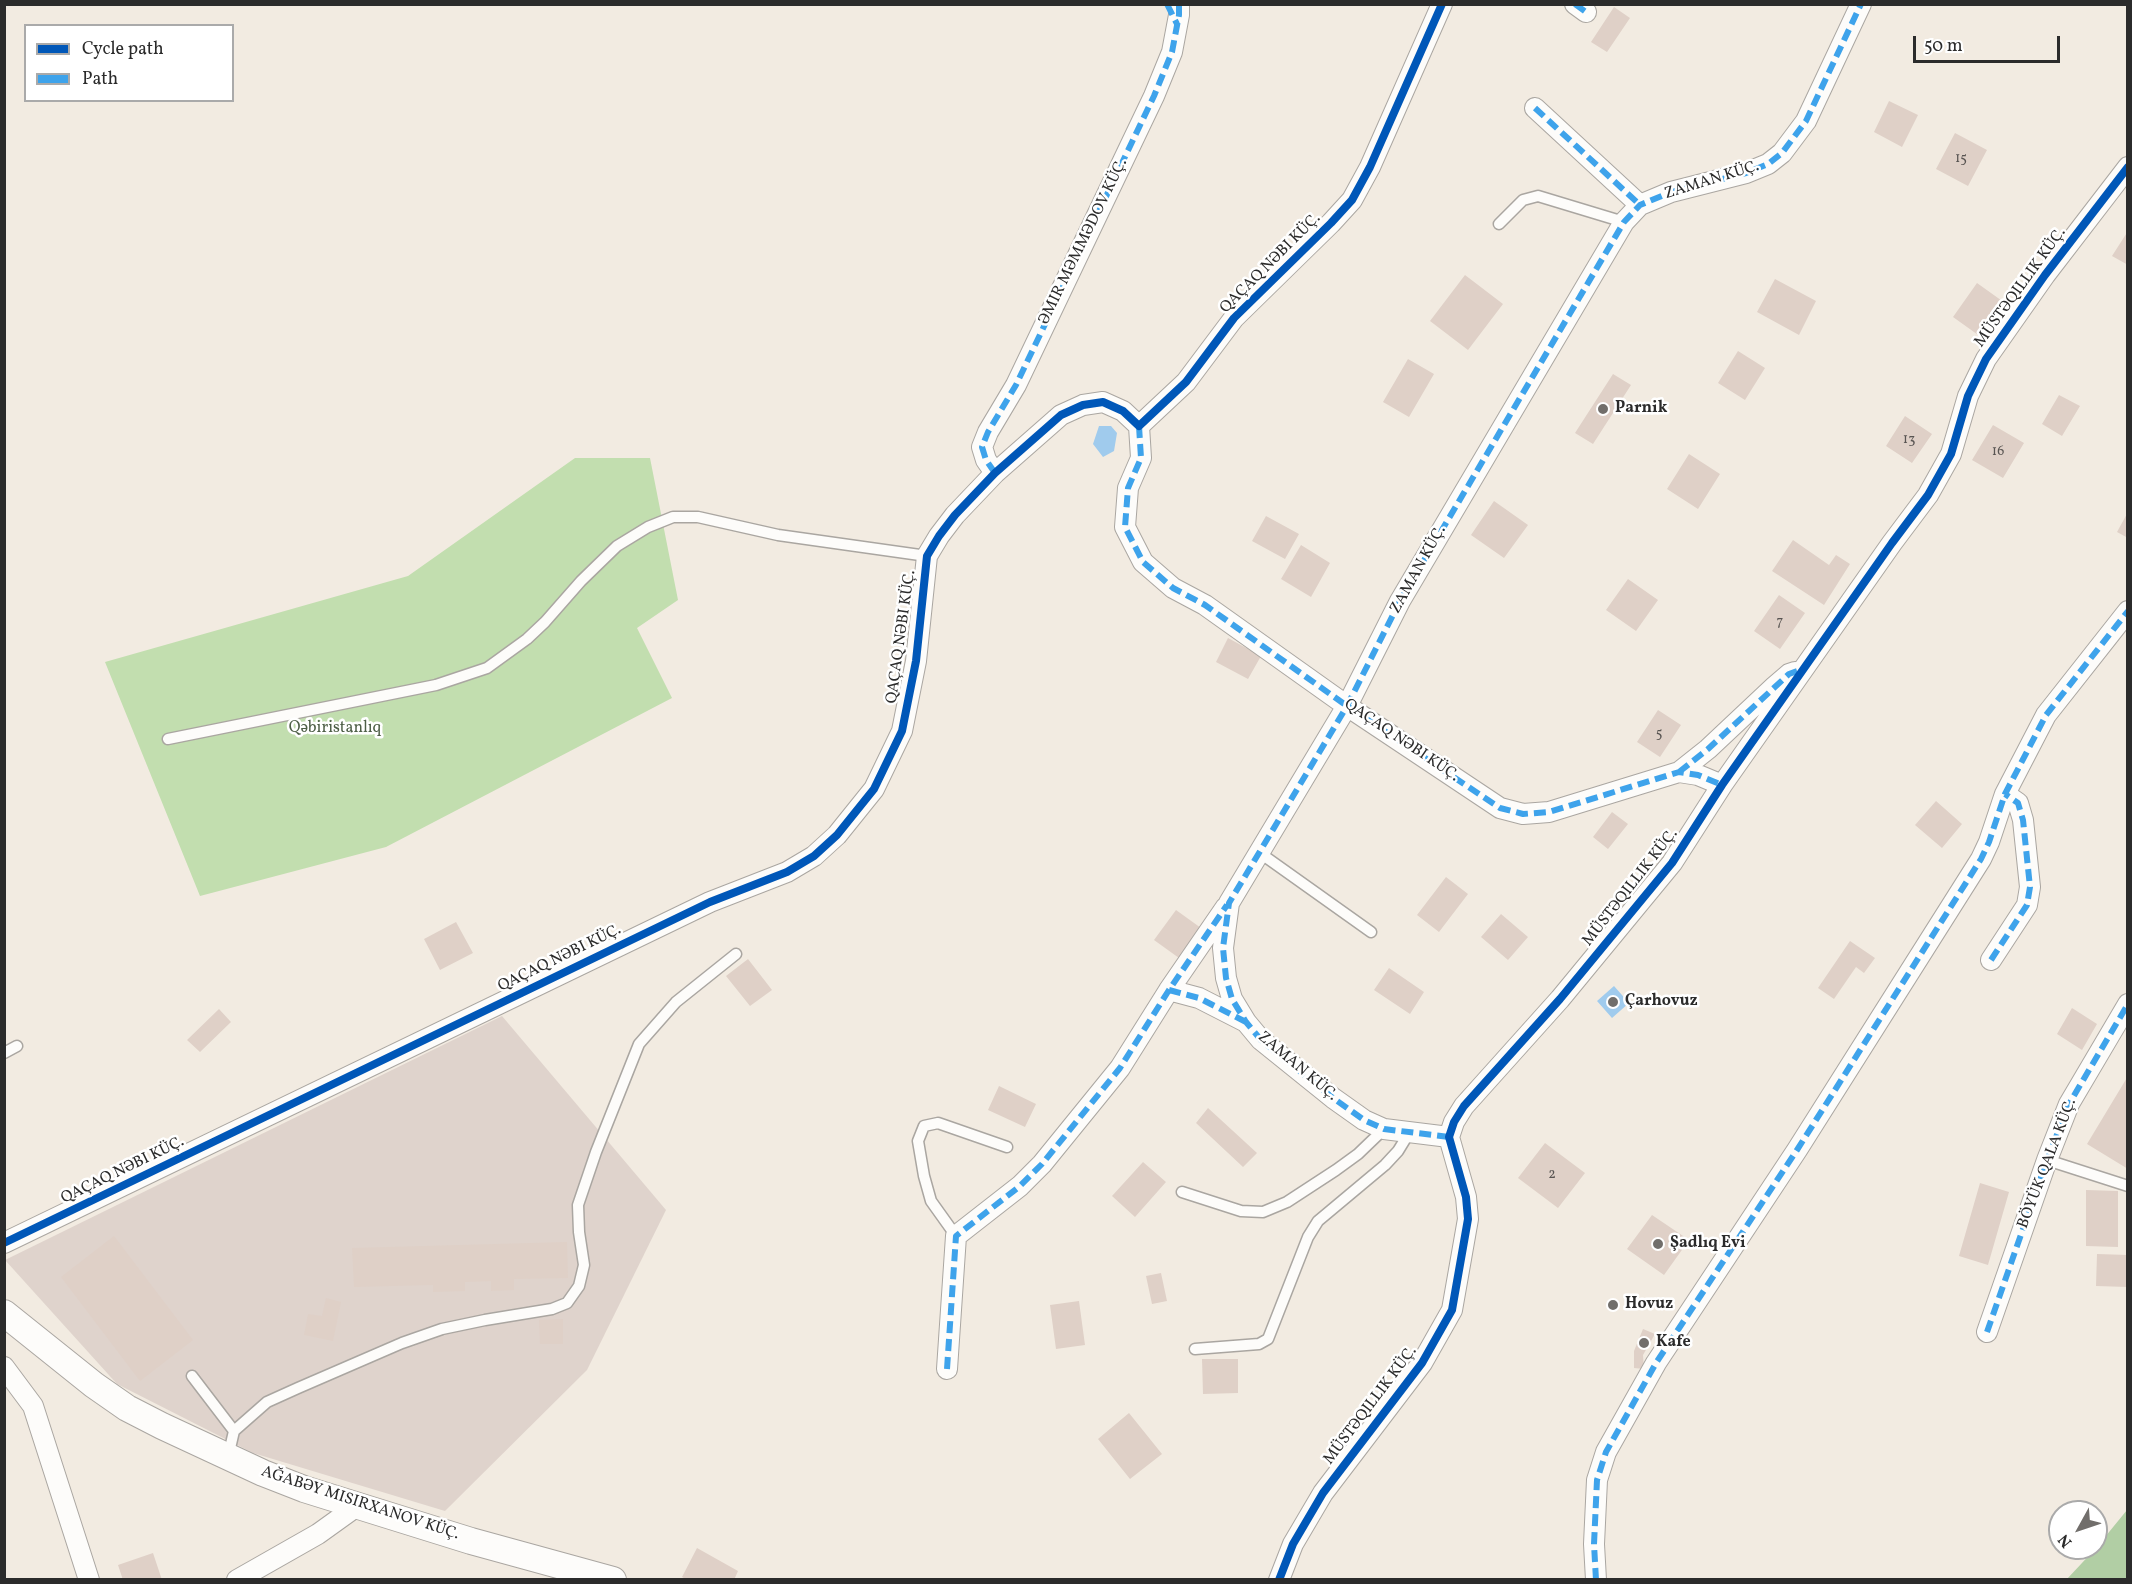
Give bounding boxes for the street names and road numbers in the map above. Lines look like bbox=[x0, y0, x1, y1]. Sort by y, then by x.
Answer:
street label: ƏMIR MƏMMƏDOV KÜÇ. bbox=[1035, 156, 1133, 328]
street label: ZAMAN KÜÇ. bbox=[1662, 157, 1762, 205]
street label: QAÇAQ NƏBI KÜÇ. bbox=[1217, 210, 1325, 318]
street label: MÜSTƏQILLIK KÜÇ. bbox=[1971, 224, 2071, 352]
street label: ZAMAN KÜÇ. bbox=[1387, 522, 1451, 618]
street label: QAÇAQ NƏBI KÜÇ. bbox=[883, 569, 921, 705]
street label: QAÇAQ NƏBI KÜÇ. bbox=[1340, 695, 1462, 787]
street label: MÜSTƏQILLIK KÜÇ. bbox=[1579, 826, 1683, 950]
street label: QAÇAQ NƏBI KÜÇ. bbox=[495, 921, 625, 997]
street label: ZAMAN KÜÇ. bbox=[1253, 1028, 1341, 1106]
street label: BÖYÜK QALA KÜÇ. bbox=[2014, 1096, 2082, 1232]
street label: QAÇAQ NƏBI KÜÇ. bbox=[58, 1133, 188, 1209]
street label: MÜSTƏQILLIK KÜÇ. bbox=[1320, 1343, 1422, 1469]
street label: AĞABƏY MISIRXANOV KÜÇ. bbox=[259, 1463, 461, 1545]

